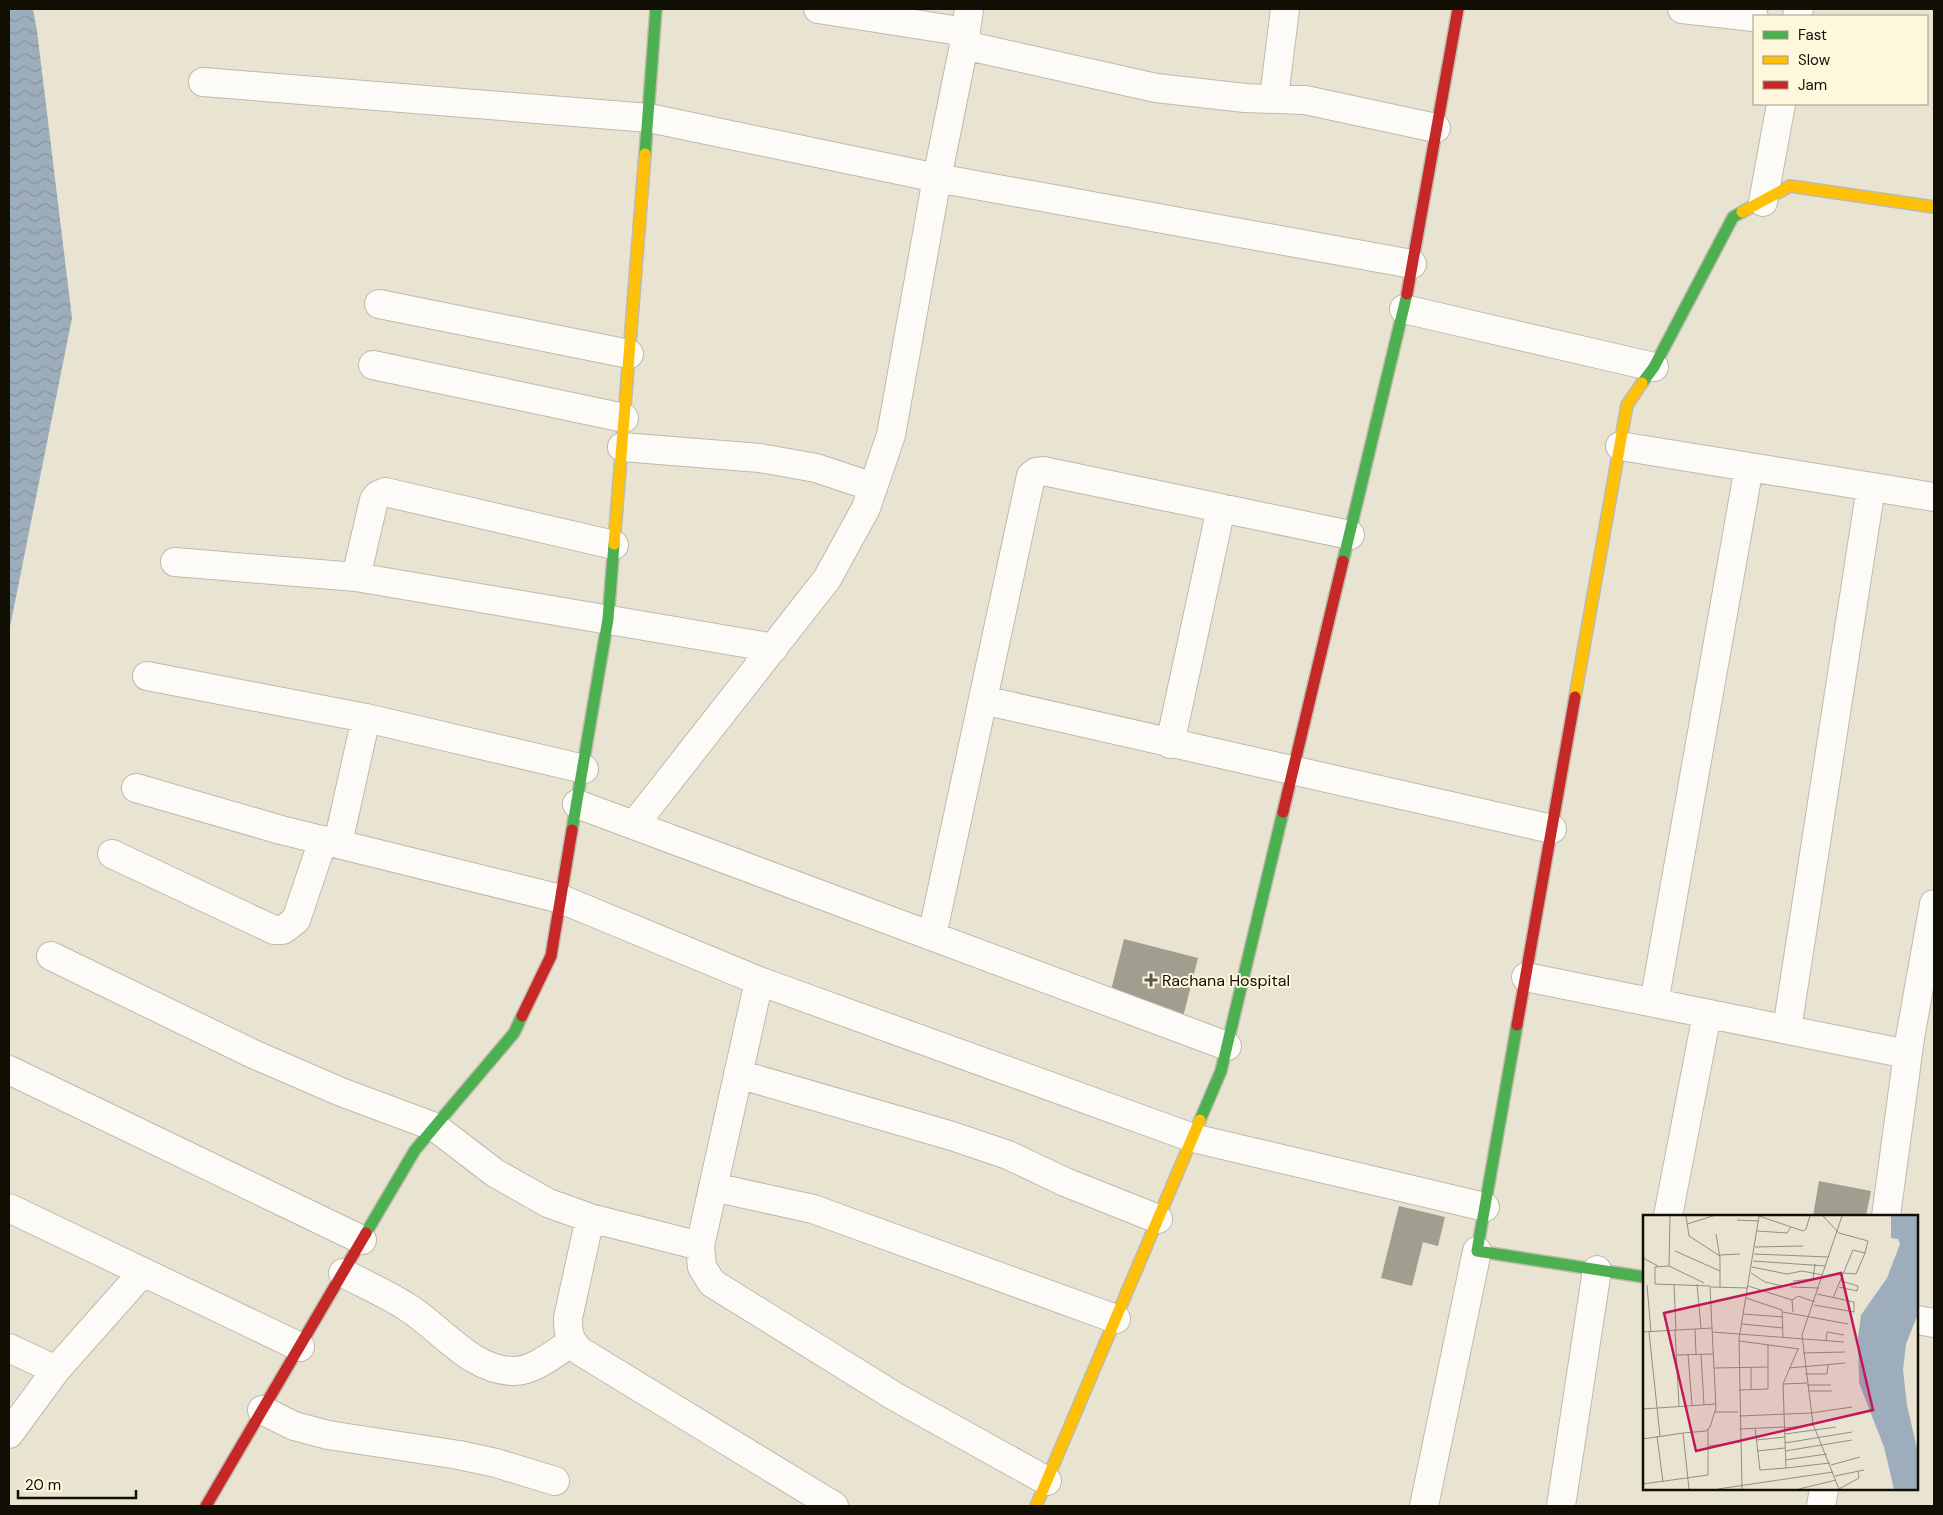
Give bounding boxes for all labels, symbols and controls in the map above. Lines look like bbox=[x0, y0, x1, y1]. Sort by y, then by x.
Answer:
legend bbox=[1753, 15, 1928, 105]
text: Fast bbox=[1798, 25, 1827, 45]
text: Slow bbox=[1798, 50, 1831, 70]
text: Jam bbox=[1798, 75, 1827, 95]
place label: Rachana Hospital bbox=[1162, 970, 1290, 991]
marker: Rachana Hospital bbox=[1144, 973, 1158, 987]
inset map bbox=[1643, 1215, 1918, 1490]
scale bar bbox=[18, 1468, 135, 1500]
text: 20 m bbox=[25, 1475, 61, 1495]

